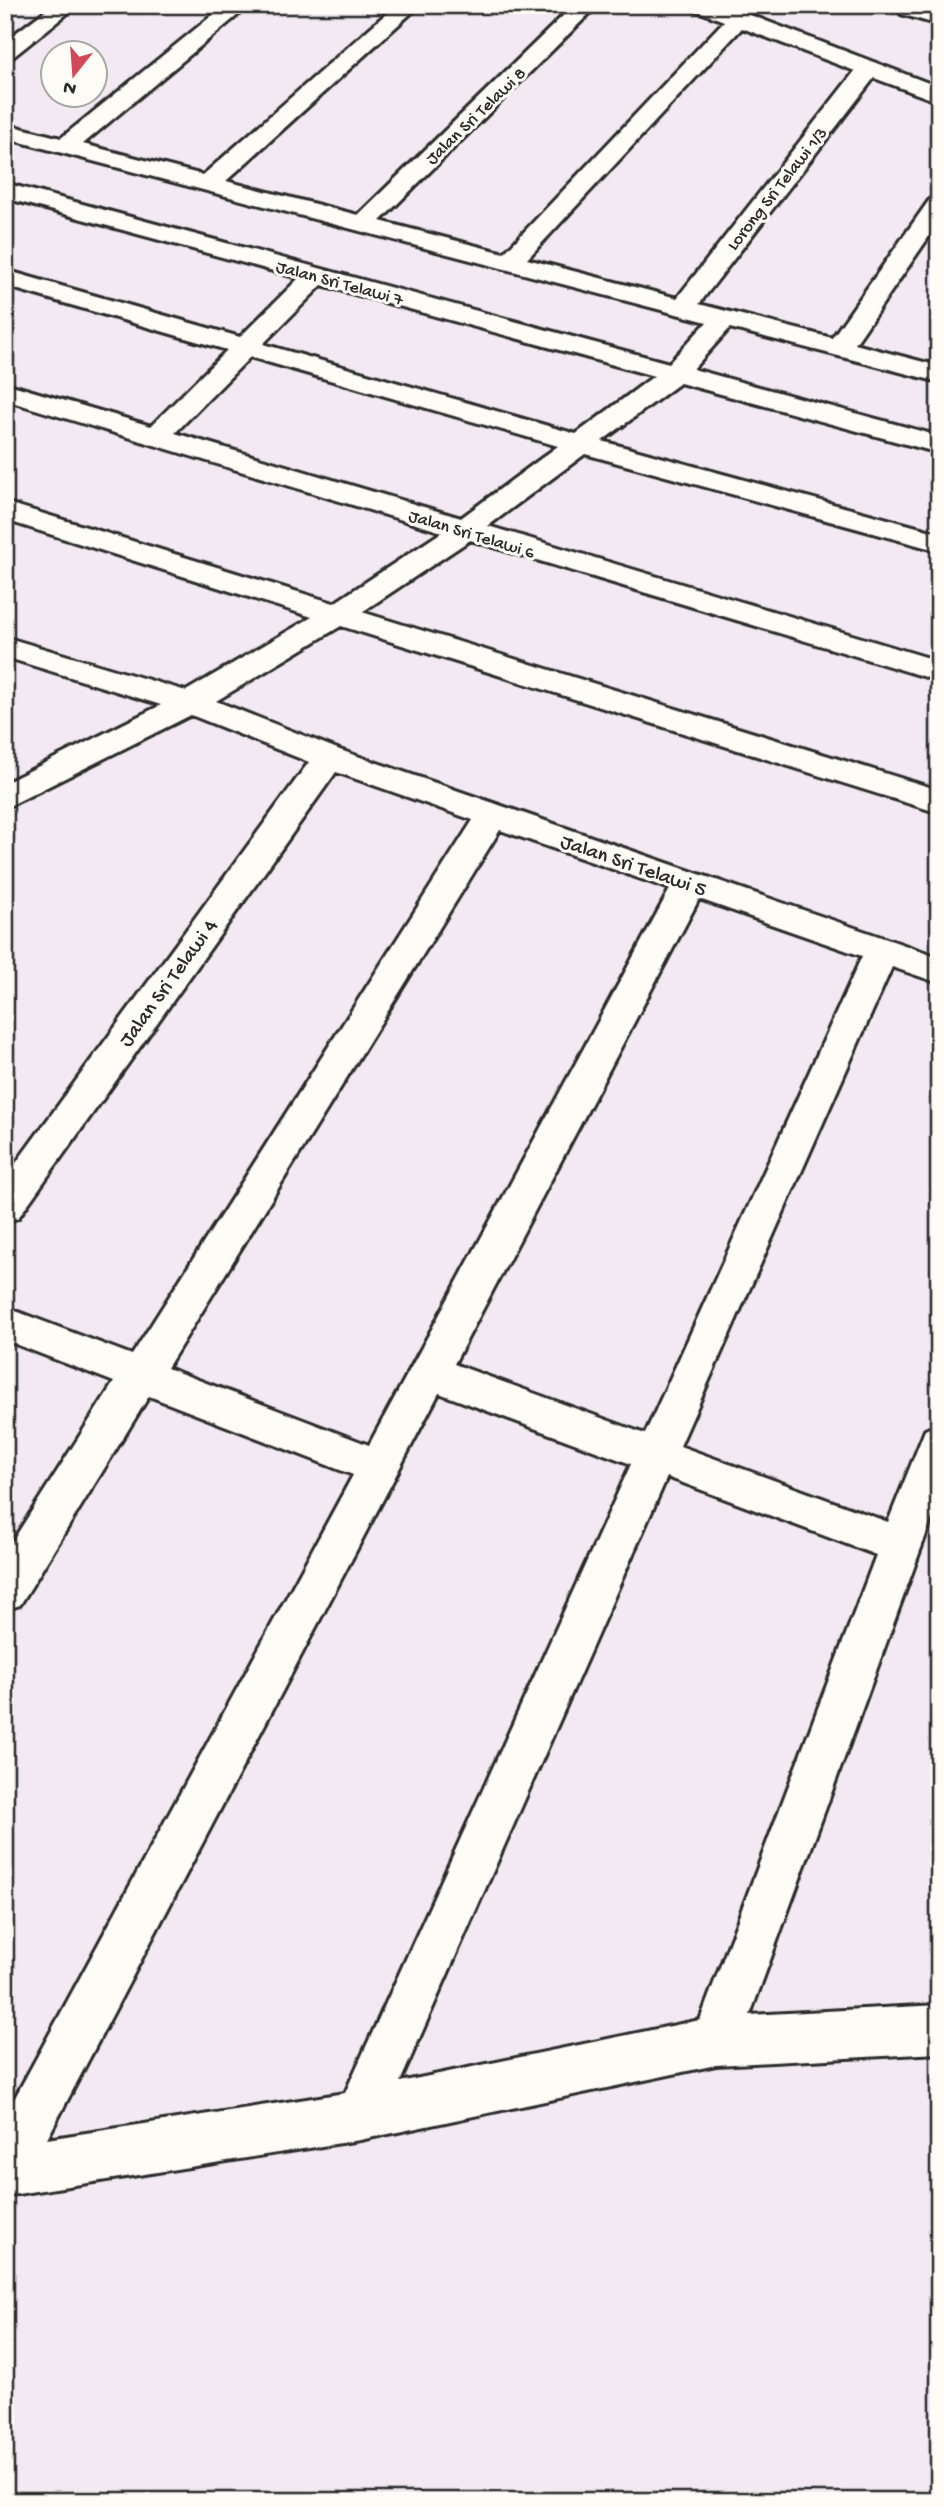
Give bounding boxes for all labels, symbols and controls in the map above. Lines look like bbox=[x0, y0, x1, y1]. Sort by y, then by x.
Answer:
north arrow bbox=[38, 38, 108, 108]
street label: Jalan Sri Telawi 8 bbox=[422, 64, 531, 170]
text: N bbox=[61, 74, 79, 100]
street label: Lorong Sri Telawi 1/3 bbox=[723, 124, 833, 255]
street label: Jalan Sri Telawi 7 bbox=[273, 257, 406, 312]
street label: Jalan Sri Telawi 6 bbox=[406, 506, 538, 565]
street label: Jalan Sri Telawi 5 bbox=[557, 831, 709, 904]
street label: Jalan Sri Telawi 4 bbox=[115, 915, 225, 1053]

